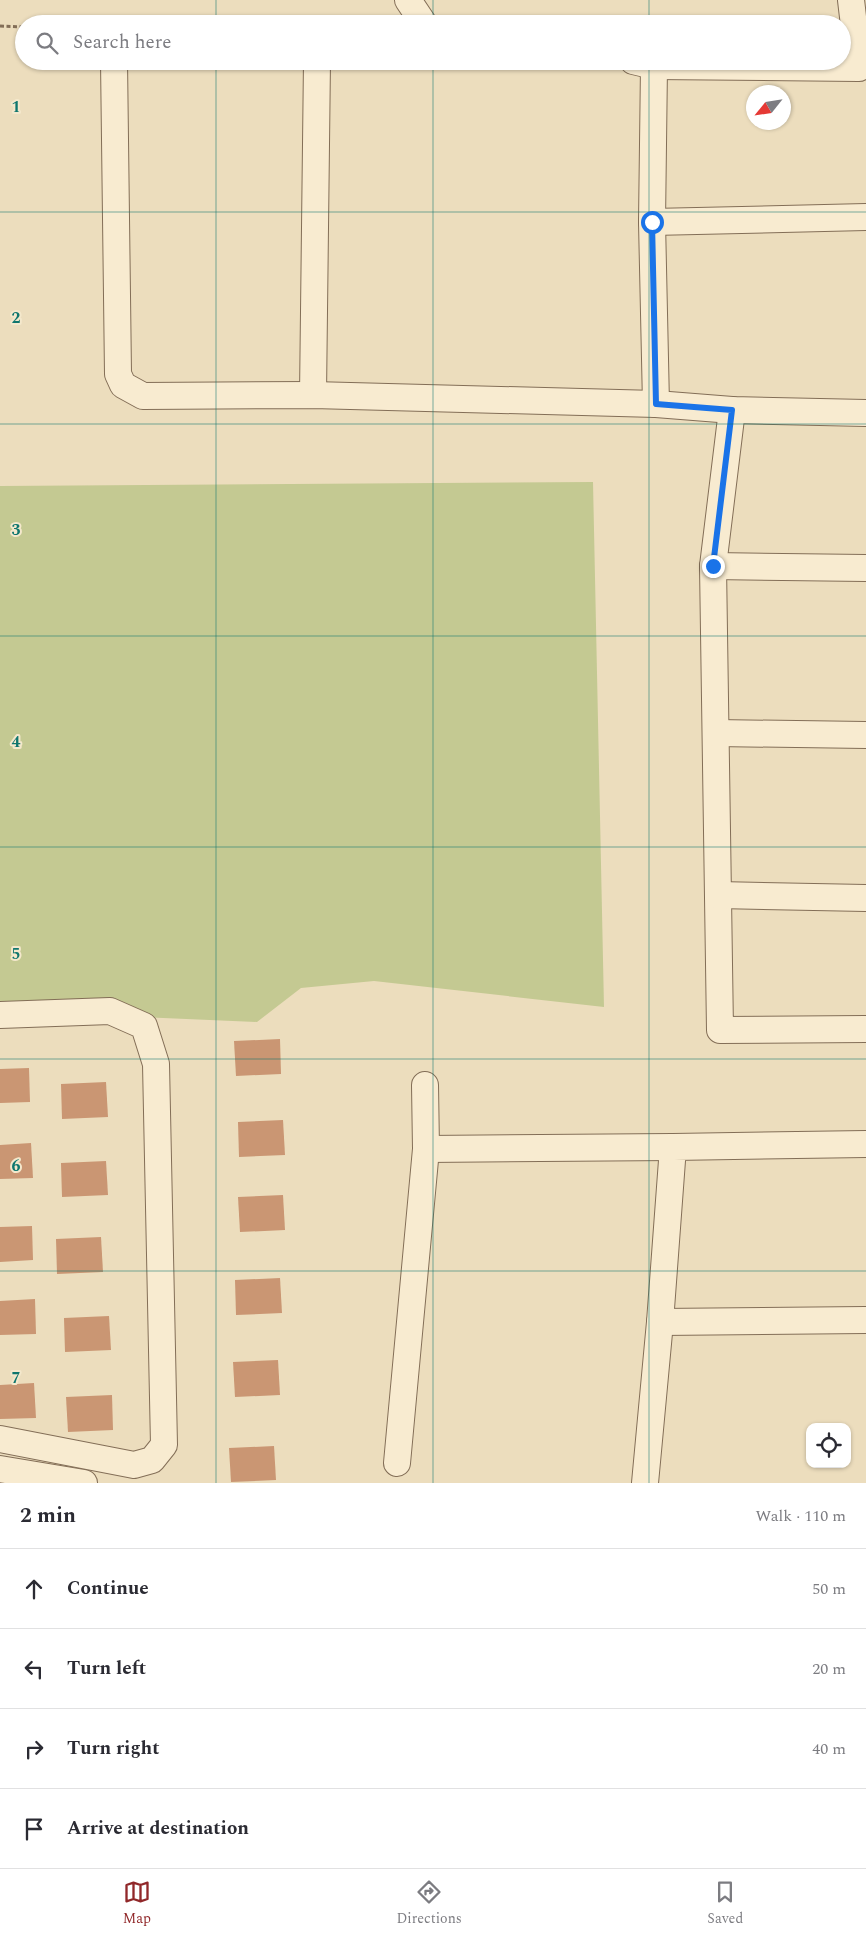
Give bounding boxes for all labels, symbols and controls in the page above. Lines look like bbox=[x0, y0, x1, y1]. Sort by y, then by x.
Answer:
search box bbox=[15, 15, 851, 70]
text: Search here bbox=[73, 28, 172, 57]
icon: search bbox=[33, 29, 61, 57]
north arrow bbox=[746, 85, 791, 130]
text: 1 bbox=[12, 95, 20, 119]
route start bbox=[641, 211, 664, 234]
text: 2 bbox=[12, 306, 21, 330]
text: 3 bbox=[12, 518, 21, 542]
route end bbox=[702, 555, 725, 578]
text: 4 bbox=[12, 730, 21, 754]
text: 5 bbox=[12, 942, 20, 966]
text: 6 bbox=[12, 1154, 21, 1178]
text: 7 bbox=[12, 1366, 21, 1390]
map controls bbox=[806, 1423, 851, 1468]
button: locate bbox=[806, 1423, 851, 1468]
text: 2 min bbox=[20, 1500, 76, 1532]
text: Walk · 110 m bbox=[755, 1504, 846, 1528]
text: Continue bbox=[67, 1574, 149, 1603]
icon: ahead bbox=[20, 1575, 48, 1603]
text: 50 m bbox=[812, 1577, 846, 1601]
text: Turn left bbox=[67, 1654, 146, 1683]
icon: left bbox=[20, 1655, 48, 1683]
text: 20 m bbox=[812, 1657, 846, 1681]
text: Turn right bbox=[67, 1734, 160, 1763]
icon: right bbox=[20, 1735, 48, 1763]
text: 40 m bbox=[812, 1737, 846, 1761]
text: Arrive at destination bbox=[67, 1814, 249, 1843]
icon: arrive bbox=[20, 1815, 48, 1843]
tab: Map bbox=[123, 1878, 151, 1929]
tab: Directions bbox=[396, 1878, 462, 1929]
tab: Saved bbox=[707, 1878, 743, 1929]

